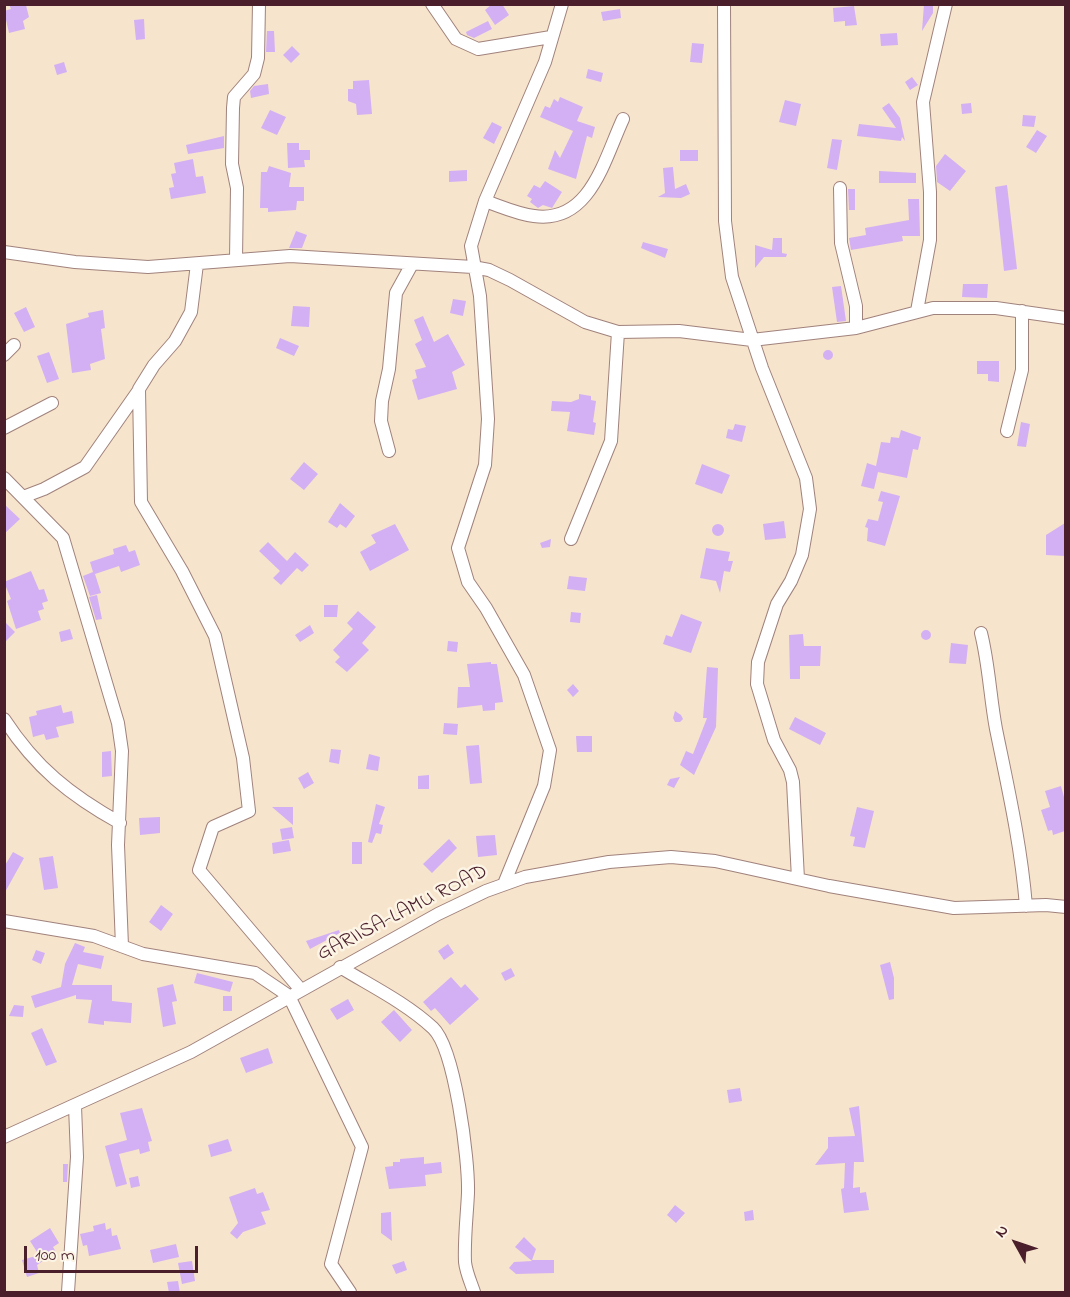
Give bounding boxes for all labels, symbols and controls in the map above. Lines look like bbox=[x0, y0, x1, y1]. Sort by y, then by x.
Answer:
street label: GARIISA-LAMU ROAD bbox=[314, 860, 492, 968]
north arrow bbox=[986, 1213, 1046, 1273]
text: N bbox=[990, 1220, 1015, 1243]
scale bar bbox=[27, 1234, 201, 1272]
text: 100 m bbox=[35, 1243, 75, 1269]

